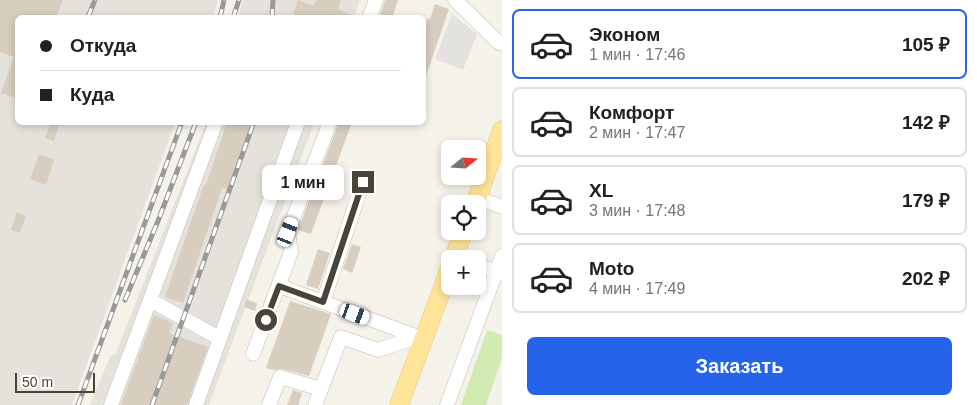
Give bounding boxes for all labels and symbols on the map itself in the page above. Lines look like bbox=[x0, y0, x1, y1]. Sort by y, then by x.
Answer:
north arrow bbox=[441, 140, 486, 185]
callout: 1 мин bbox=[263, 164, 346, 200]
route end bbox=[352, 171, 374, 193]
car bbox=[275, 215, 300, 249]
car bbox=[338, 302, 371, 326]
route start bbox=[255, 309, 277, 331]
scale bar bbox=[15, 370, 95, 393]

